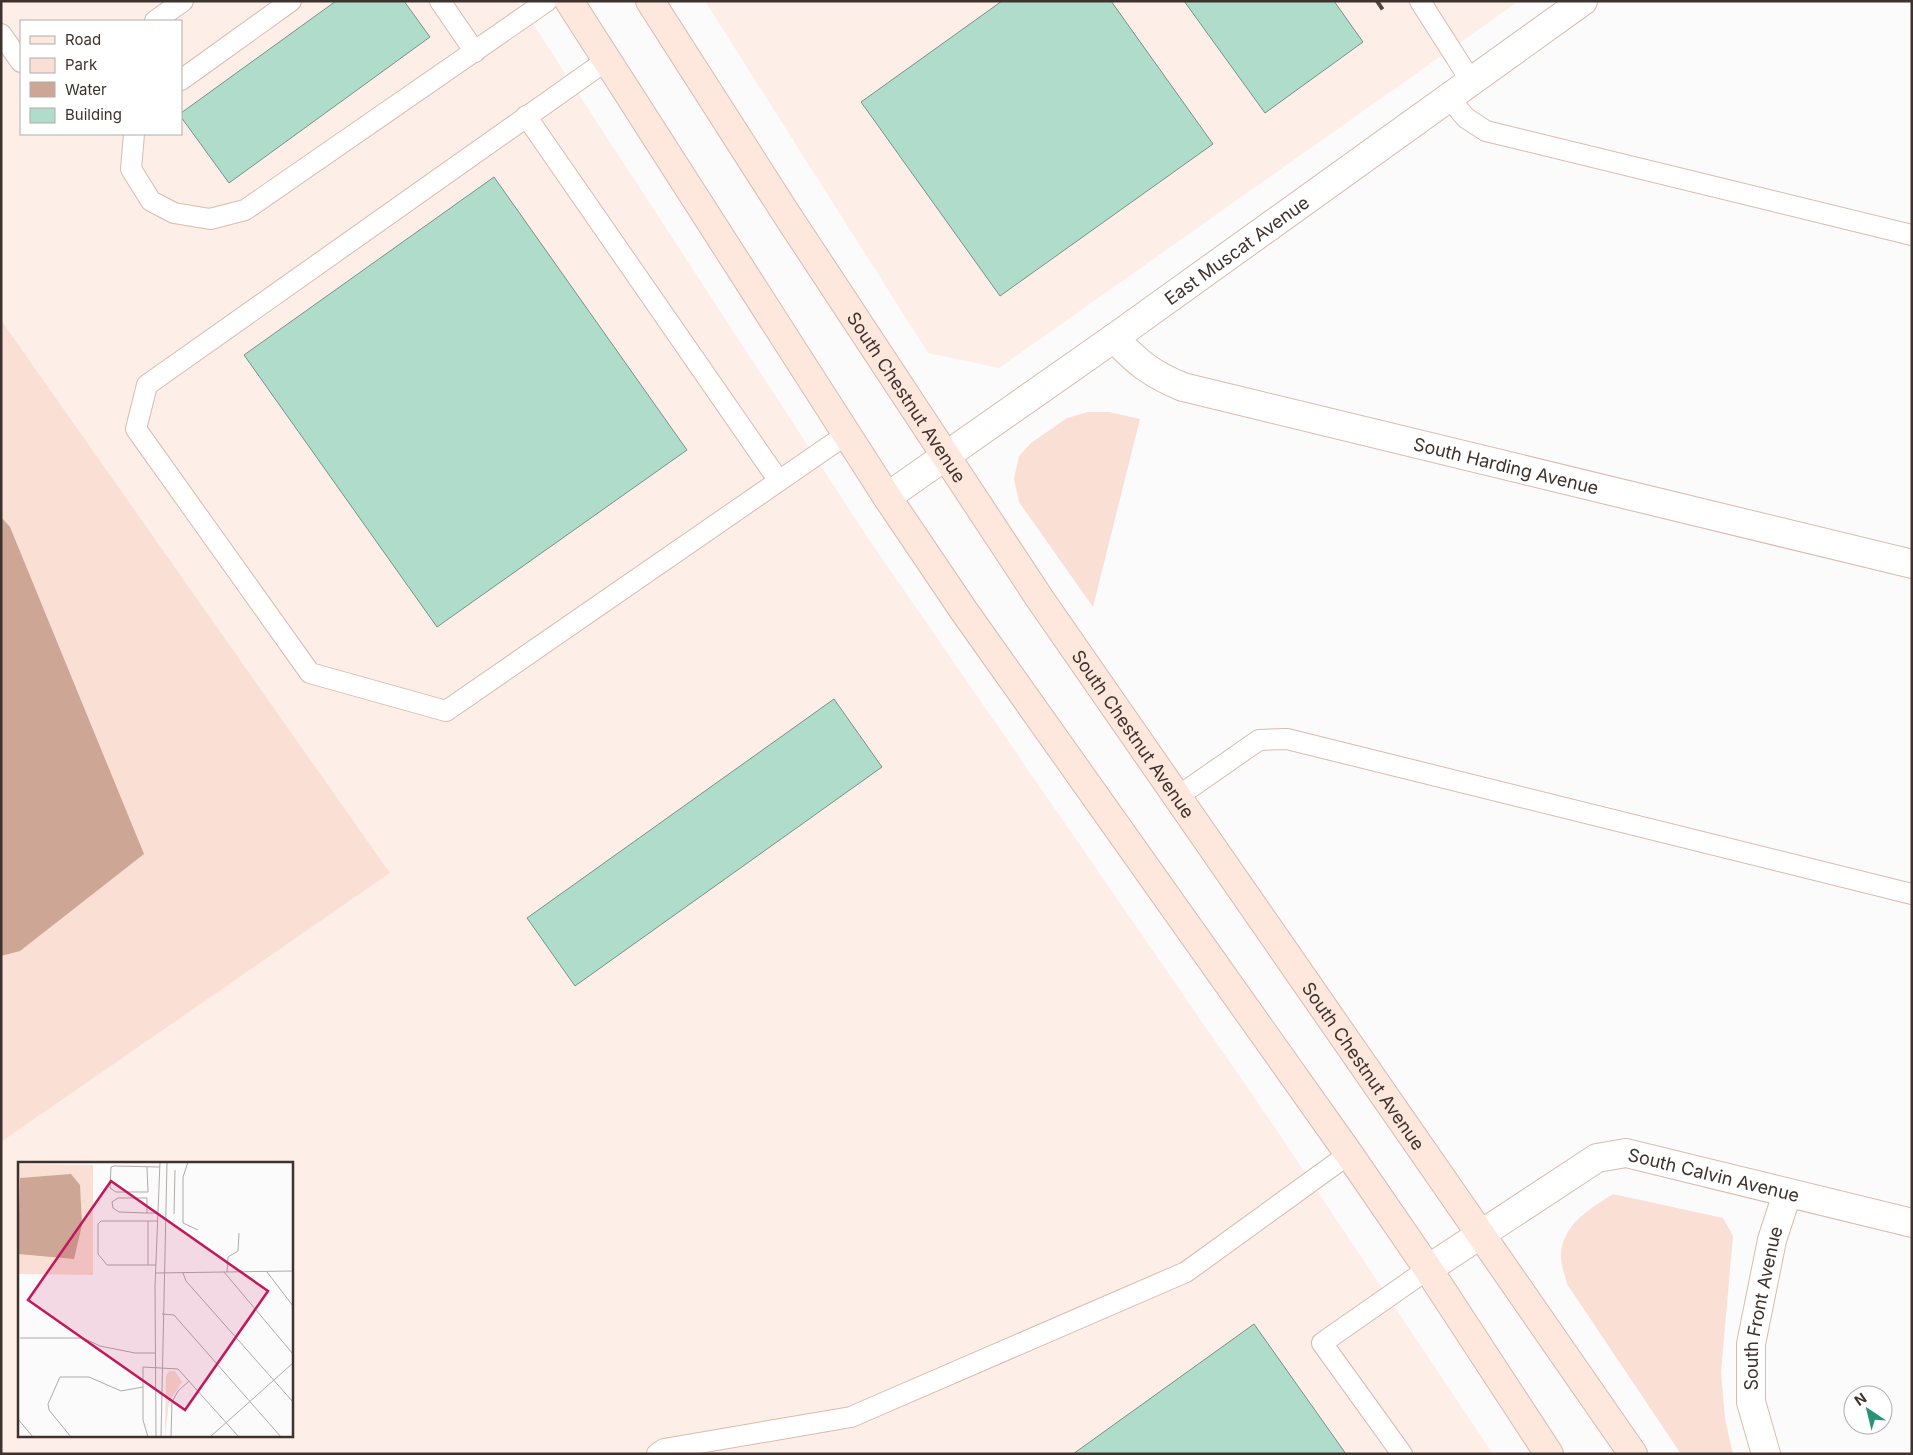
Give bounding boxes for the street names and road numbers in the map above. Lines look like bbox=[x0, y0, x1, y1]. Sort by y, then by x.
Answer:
street label: East Muscat Avenue bbox=[1160, 191, 1313, 309]
street label: South Chestnut Avenue bbox=[843, 308, 971, 486]
street label: South Harding Avenue bbox=[1411, 433, 1601, 498]
street label: South Chestnut Avenue bbox=[1068, 646, 1199, 822]
street label: South Chestnut Avenue bbox=[1298, 978, 1429, 1154]
street label: South Calvin Avenue bbox=[1626, 1143, 1802, 1206]
street label: South Front Avenue bbox=[1741, 1223, 1786, 1391]

